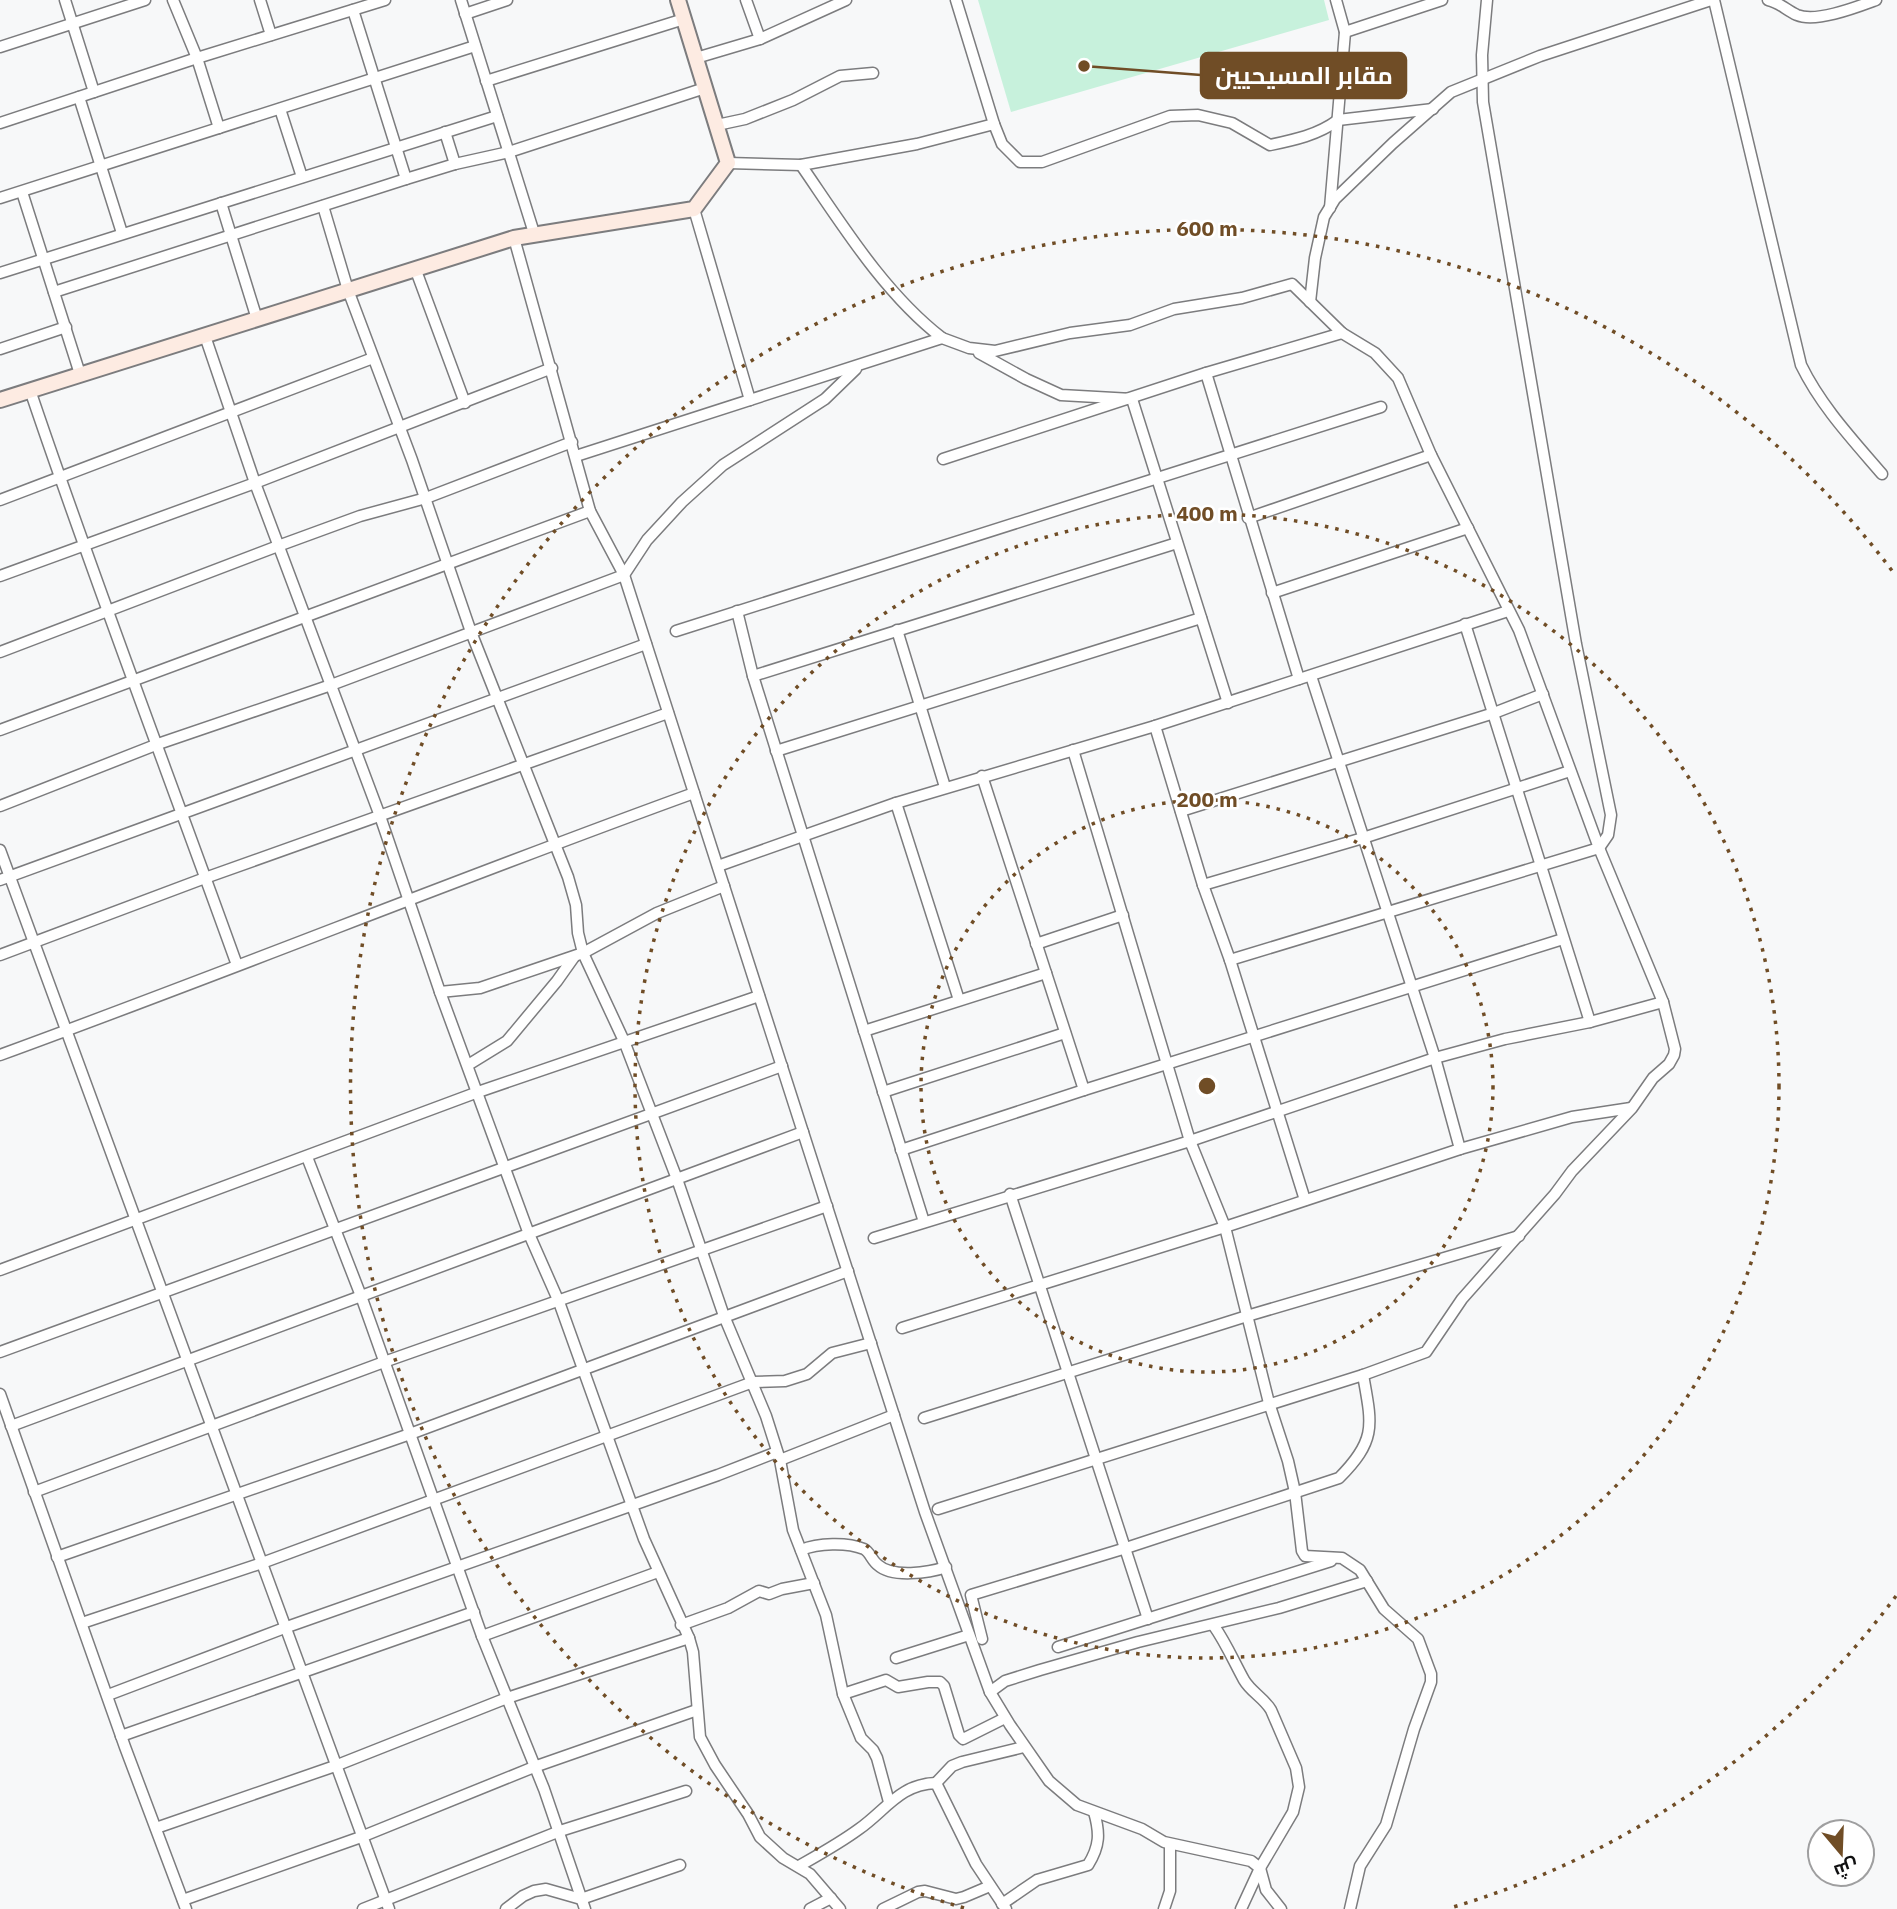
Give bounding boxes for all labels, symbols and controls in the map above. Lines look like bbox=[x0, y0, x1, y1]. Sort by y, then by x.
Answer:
callout: مقابر المسيحيين bbox=[1201, 53, 1406, 98]
text: مقابر المسيحيين bbox=[1215, 59, 1393, 91]
text: 600 m bbox=[1176, 214, 1238, 242]
text: 400 m bbox=[1176, 499, 1238, 527]
text: 200 m bbox=[1176, 785, 1238, 813]
centre of rings bbox=[1195, 1074, 1219, 1098]
north arrow bbox=[1806, 1818, 1876, 1888]
text: ش bbox=[1831, 1854, 1862, 1884]

